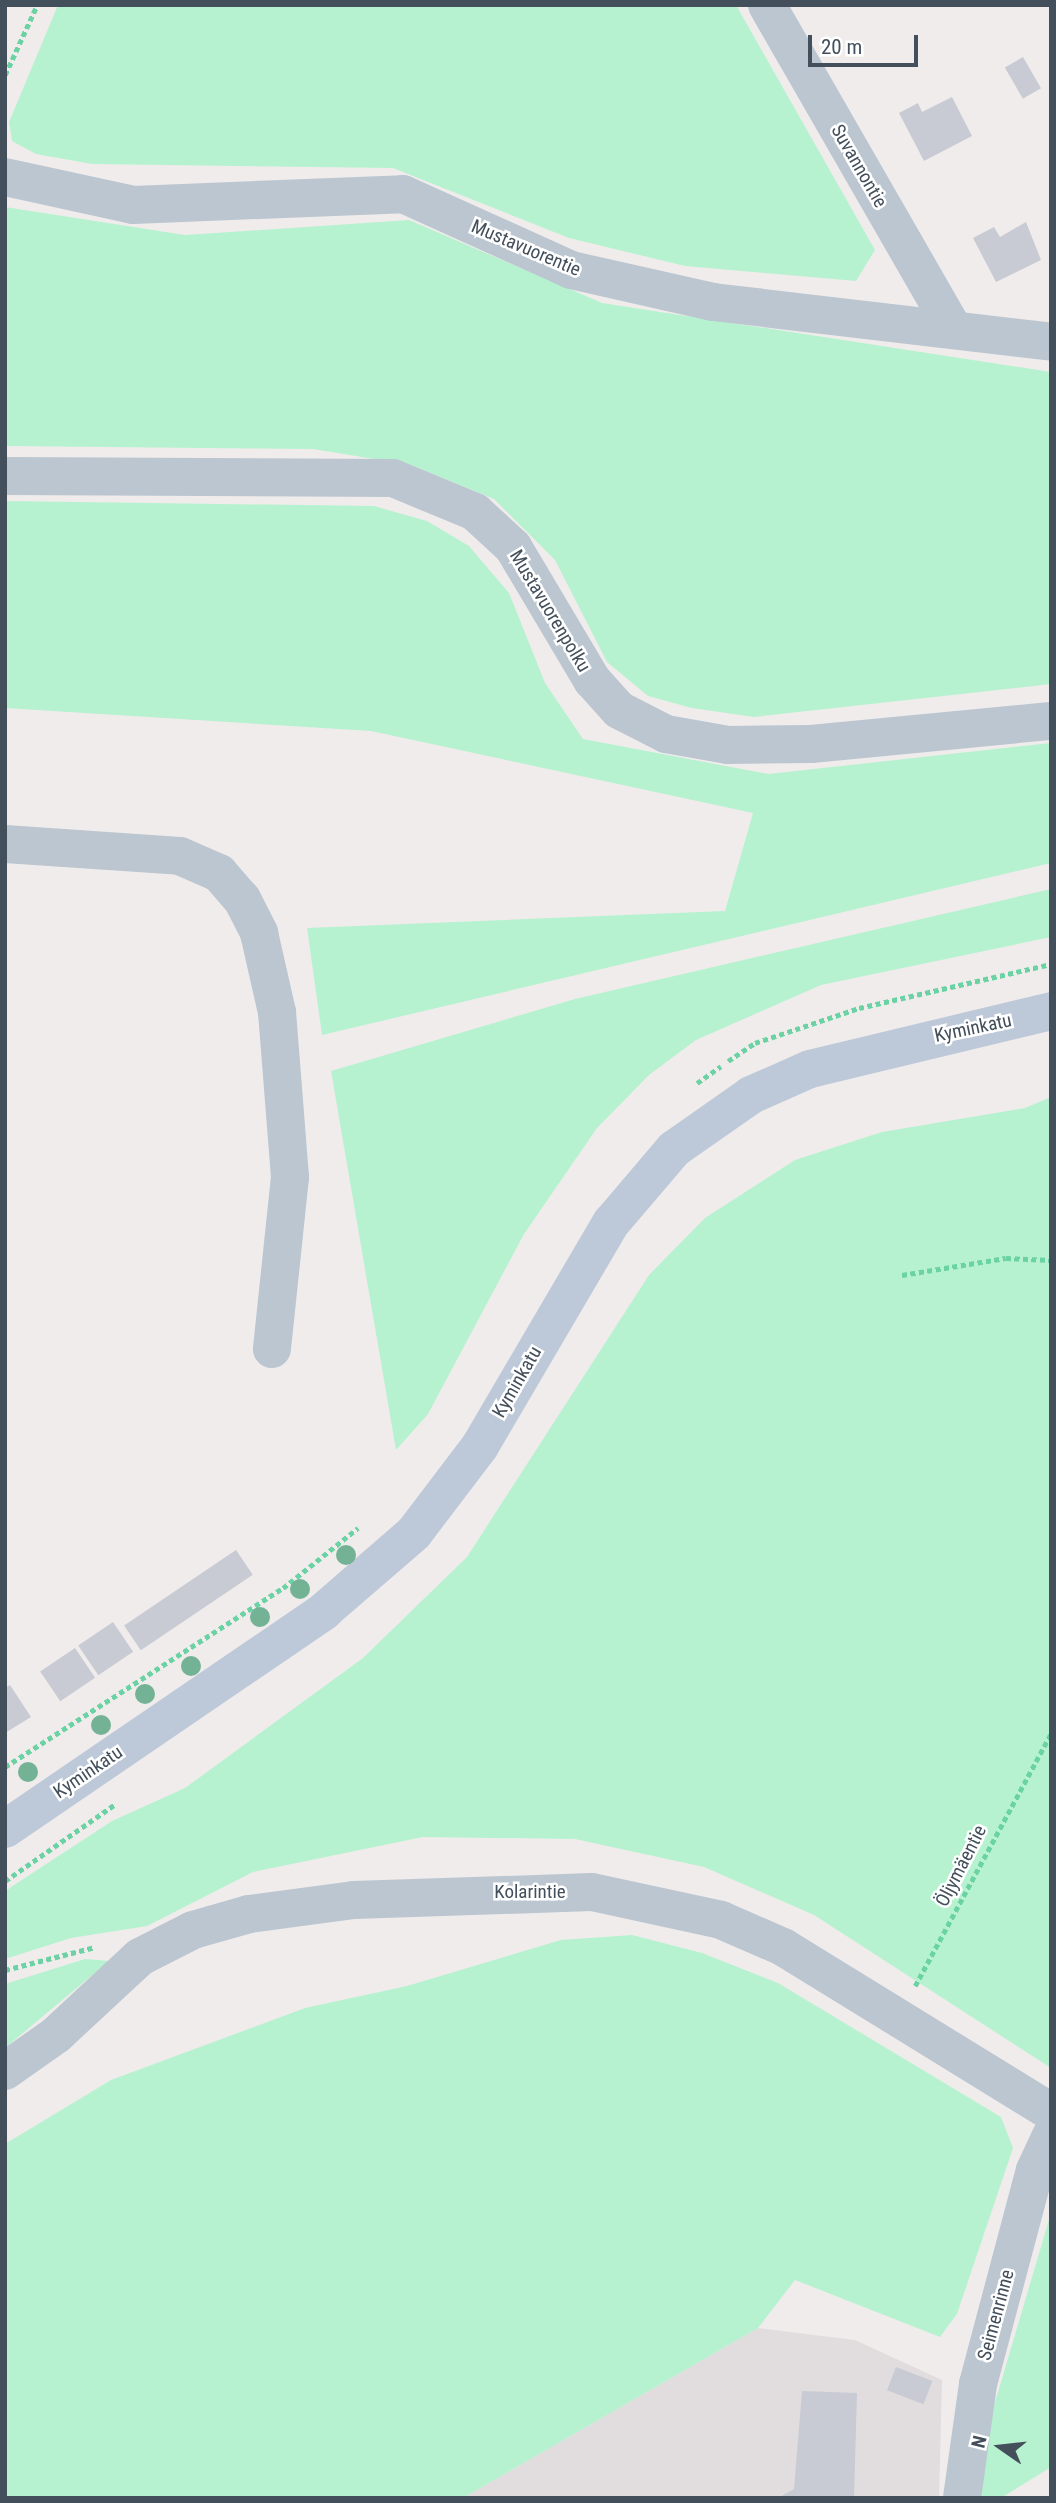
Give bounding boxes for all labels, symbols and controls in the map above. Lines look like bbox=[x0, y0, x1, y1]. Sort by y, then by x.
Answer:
scale bar bbox=[811, 21, 921, 65]
text: 20 m bbox=[821, 35, 862, 59]
street label: Suvannontie bbox=[826, 120, 892, 212]
street label: Mustavuorentie bbox=[468, 215, 584, 281]
street label: Mustavuorenpolku bbox=[505, 546, 595, 676]
street label: Kyminkatu bbox=[932, 1009, 1014, 1047]
street label: Kyminkatu bbox=[488, 1342, 546, 1422]
street label: Kyminkatu bbox=[49, 1741, 127, 1803]
street label: Öljymäentie bbox=[931, 1821, 991, 1911]
street label: Kolarintie bbox=[494, 1881, 566, 1903]
street label: Seimenrinne bbox=[973, 2267, 1019, 2363]
north arrow bbox=[965, 2412, 1035, 2482]
text: N bbox=[967, 2433, 992, 2450]

